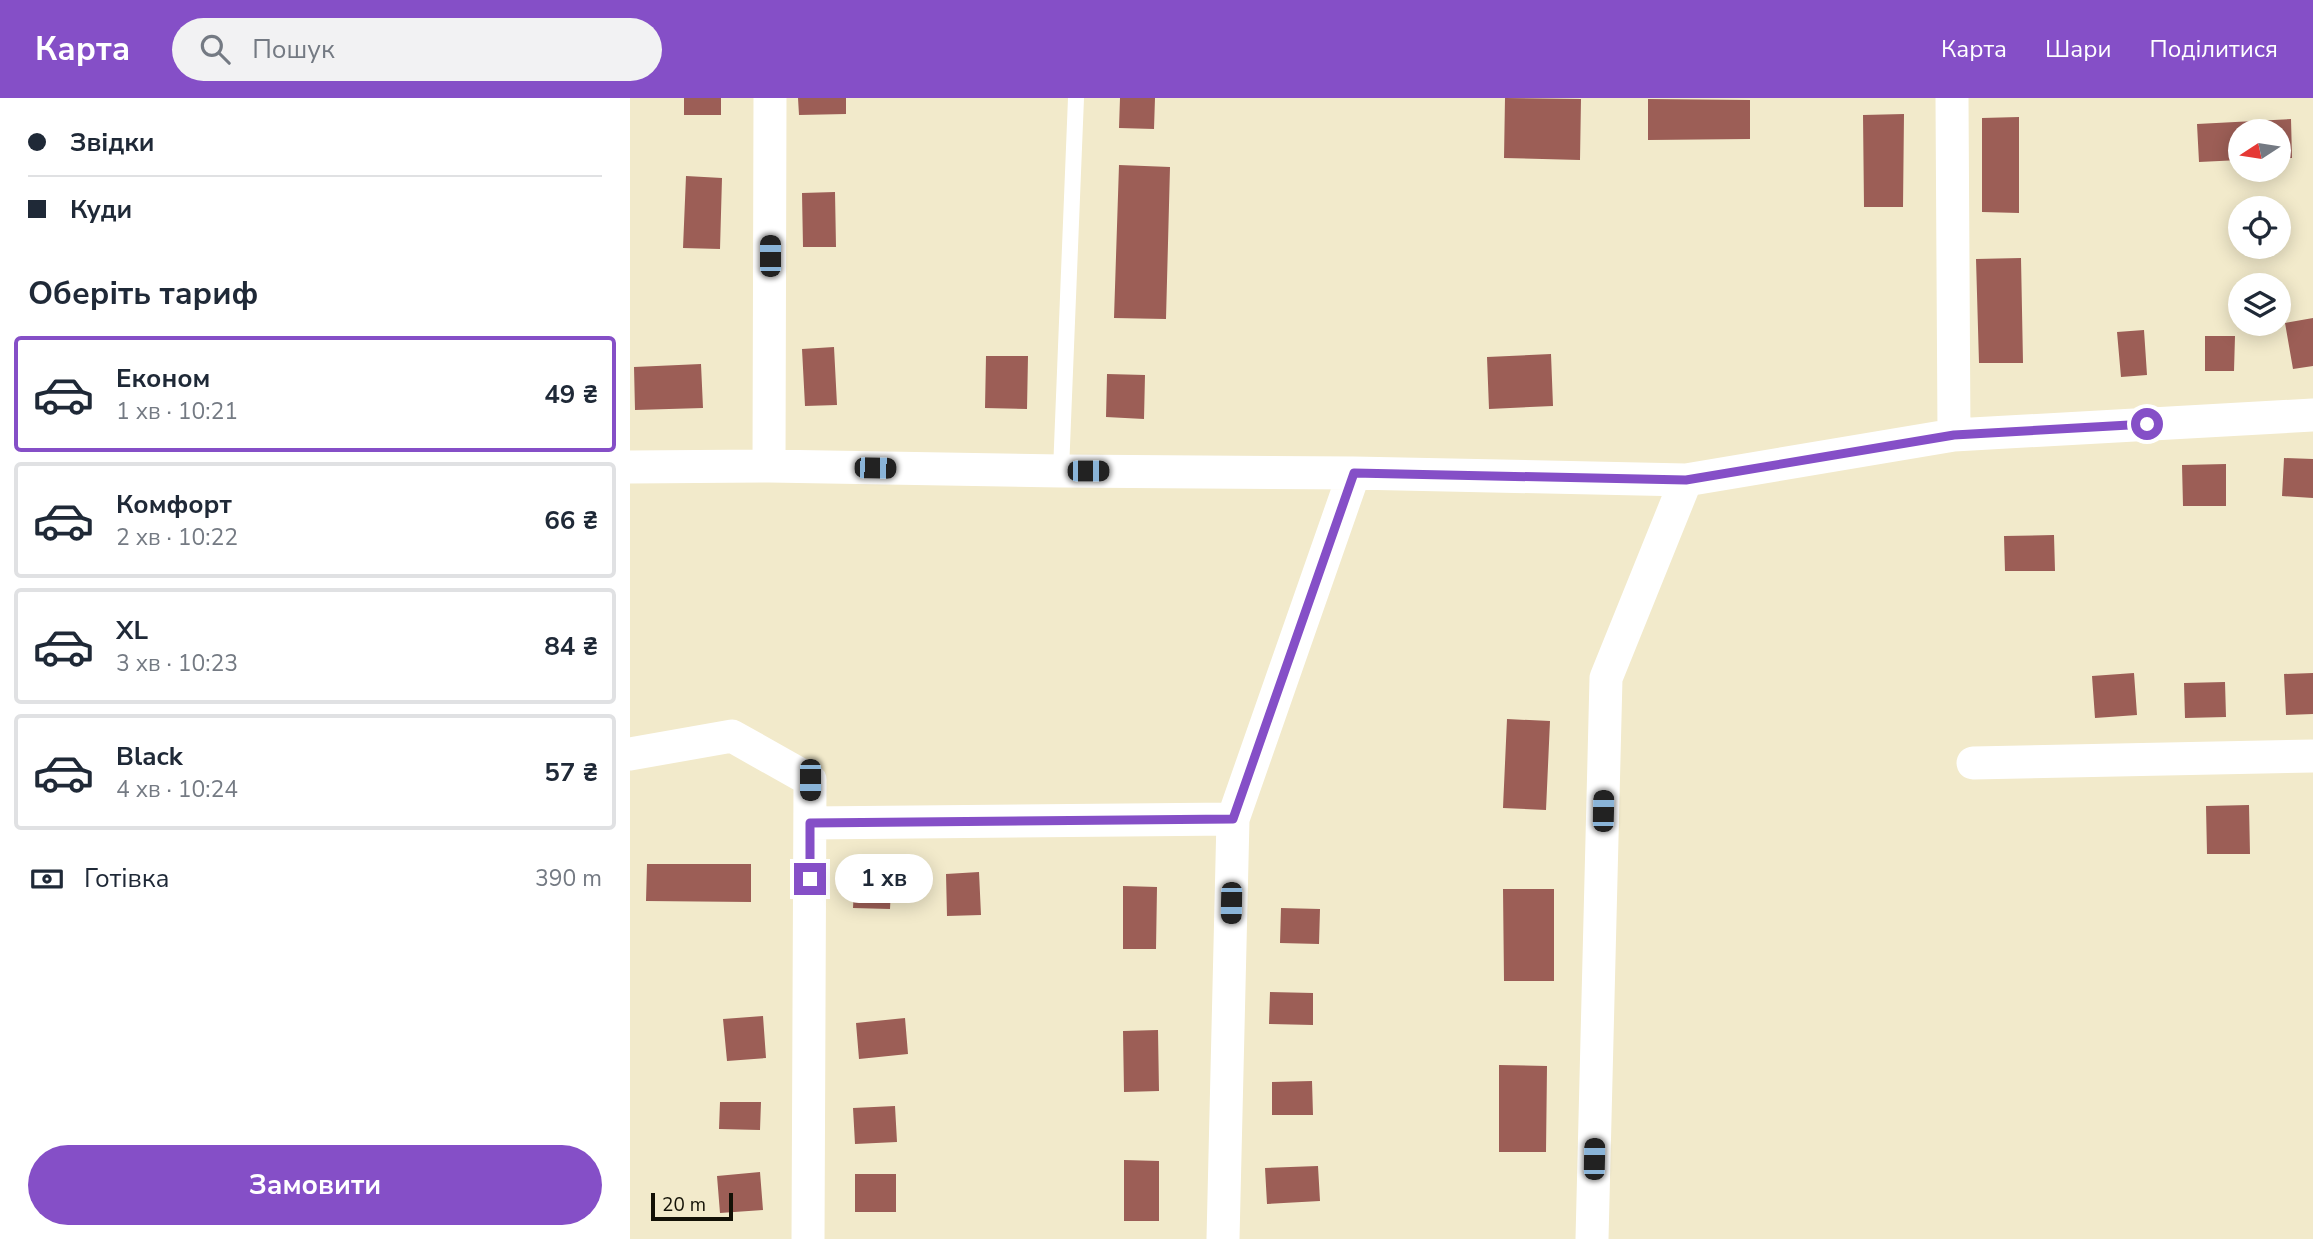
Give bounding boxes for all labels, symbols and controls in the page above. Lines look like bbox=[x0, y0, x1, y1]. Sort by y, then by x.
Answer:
search box bbox=[172, 18, 662, 81]
text: Карта bbox=[35, 27, 130, 72]
icon: search bbox=[196, 30, 234, 68]
text: Пошук bbox=[252, 32, 335, 67]
text: Карта bbox=[1941, 33, 2007, 65]
text: Шари bbox=[2045, 33, 2112, 65]
text: Поділитися bbox=[2150, 33, 2278, 65]
north arrow bbox=[2228, 119, 2291, 182]
map controls bbox=[2228, 119, 2291, 336]
text: Звідки bbox=[70, 125, 155, 160]
text: Куди bbox=[70, 192, 132, 227]
button: locate bbox=[2228, 196, 2291, 259]
car bbox=[760, 235, 781, 277]
text: Оберіть тариф bbox=[28, 272, 258, 315]
button: layers bbox=[2228, 273, 2291, 336]
text: Економ bbox=[116, 361, 210, 396]
icon: car bbox=[32, 363, 95, 426]
text: 49 ₴ bbox=[544, 377, 598, 412]
text: 1 хв · 10:21 bbox=[116, 396, 238, 427]
route start bbox=[2131, 408, 2163, 440]
car bbox=[854, 457, 897, 479]
car bbox=[1068, 461, 1110, 482]
text: Комфорт bbox=[116, 487, 232, 522]
icon: car bbox=[32, 489, 95, 552]
text: 66 ₴ bbox=[544, 503, 598, 538]
text: 2 хв · 10:22 bbox=[116, 522, 238, 553]
text: XL bbox=[116, 613, 148, 648]
icon: car bbox=[32, 615, 95, 678]
text: 84 ₴ bbox=[544, 629, 598, 664]
text: 3 хв · 10:23 bbox=[116, 648, 238, 679]
text: Black bbox=[116, 739, 183, 774]
icon: car bbox=[32, 741, 95, 804]
text: 57 ₴ bbox=[544, 755, 598, 790]
car bbox=[800, 759, 821, 801]
text: 4 хв · 10:24 bbox=[116, 774, 238, 805]
car bbox=[1593, 790, 1614, 832]
callout: 1 хв bbox=[834, 854, 932, 904]
icon: cash bbox=[28, 860, 66, 898]
text: Готівка bbox=[84, 861, 169, 896]
text: 390 m bbox=[535, 863, 602, 894]
route end bbox=[794, 863, 826, 895]
text: 1 хв bbox=[861, 863, 907, 894]
car bbox=[1221, 882, 1242, 924]
car bbox=[1584, 1138, 1605, 1180]
button: Замовити bbox=[28, 1145, 602, 1225]
scale bar bbox=[651, 1190, 733, 1222]
text: 20 m bbox=[662, 1192, 706, 1218]

